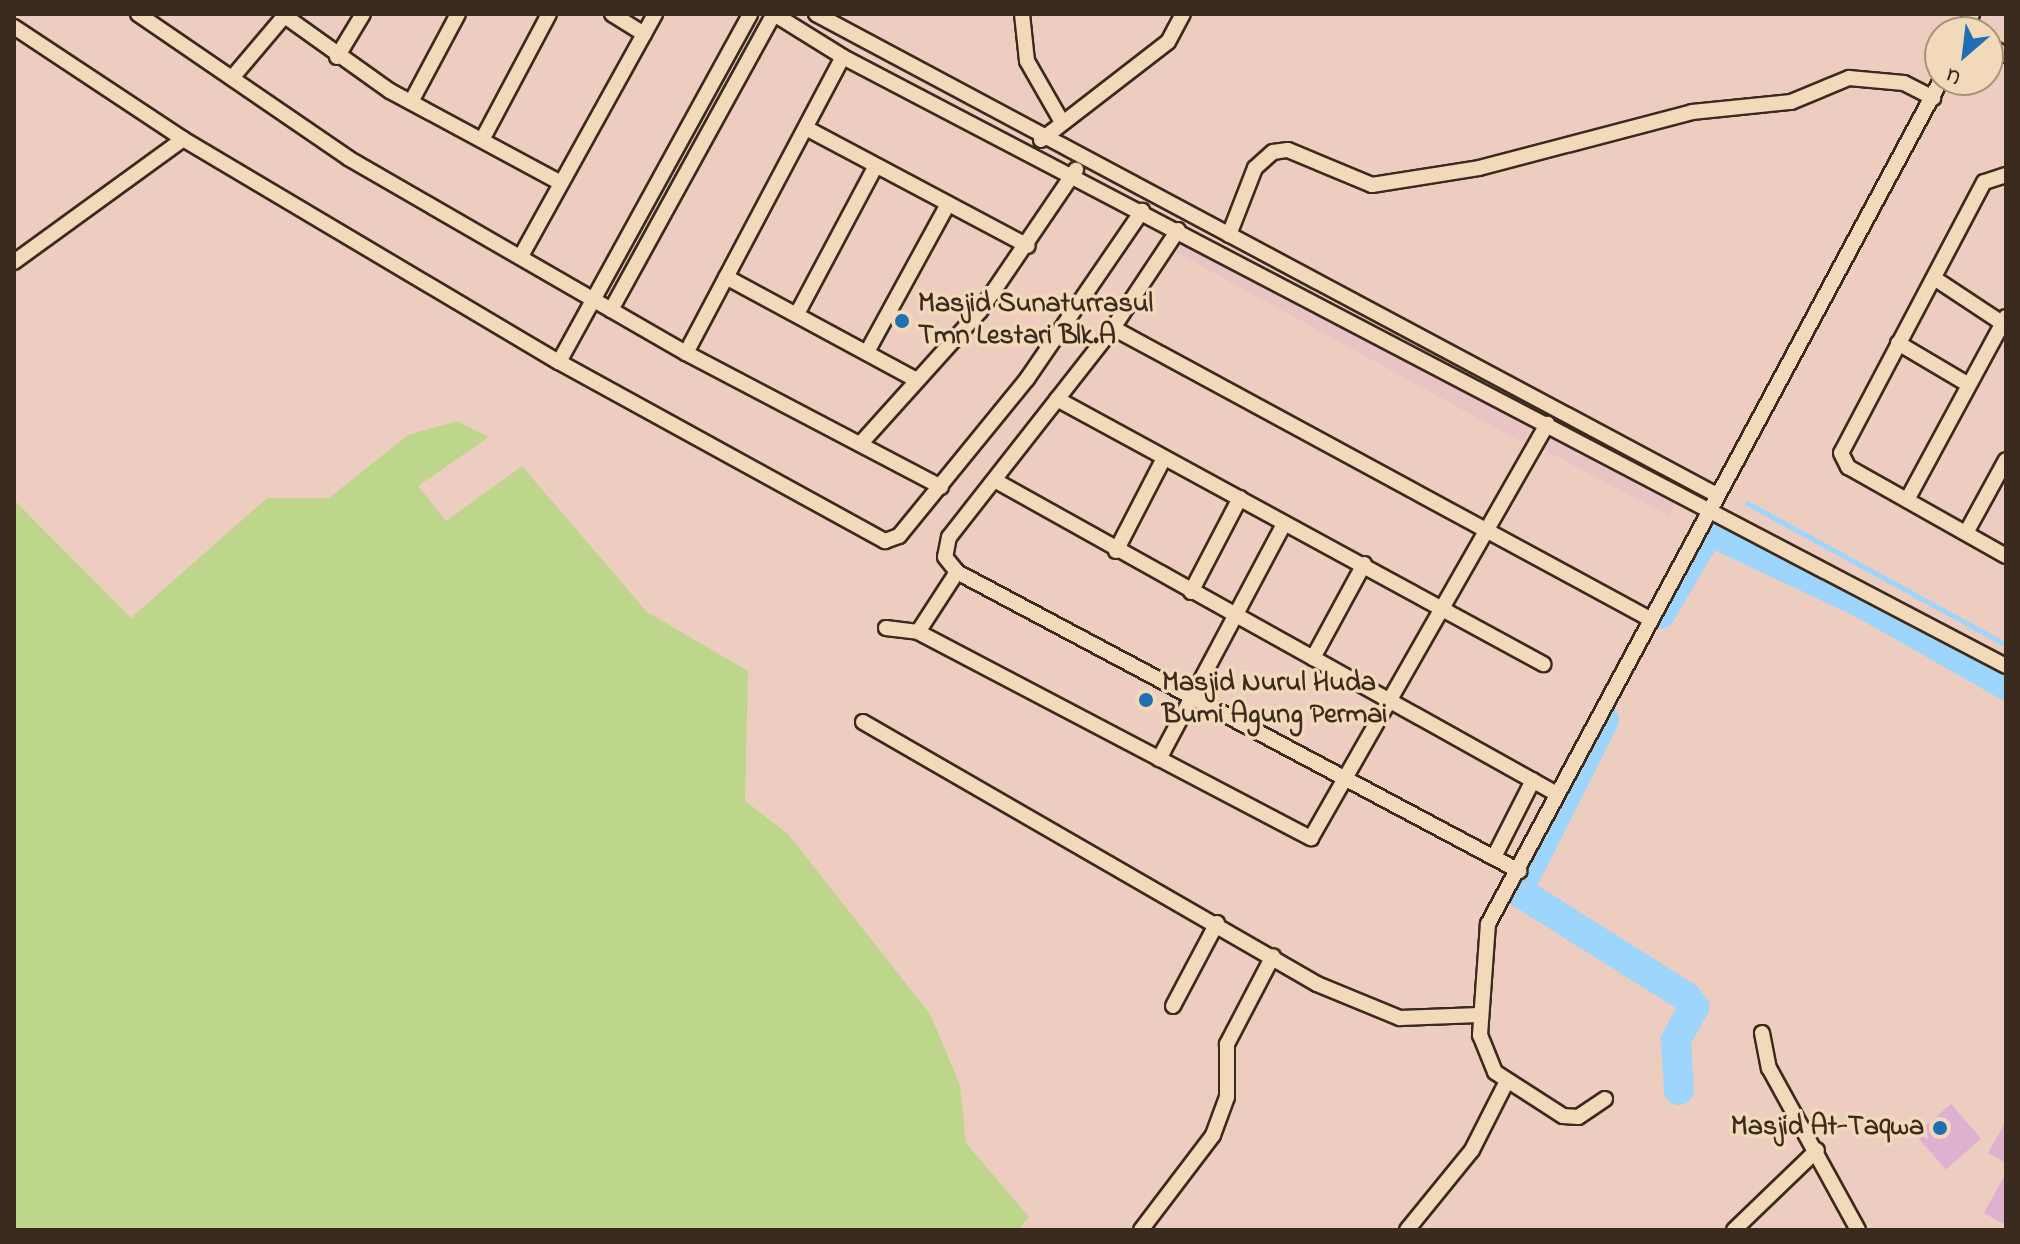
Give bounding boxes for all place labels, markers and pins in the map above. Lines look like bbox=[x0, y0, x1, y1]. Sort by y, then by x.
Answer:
place label: Masjid Sunaturrasul Tmn Lestari Blk.A bbox=[918, 288, 1153, 354]
marker: Masjid Sunaturrasul Tmn Lestari Blk.A bbox=[893, 312, 911, 330]
place label: Masjid Nurul Huda Bumi Agung Permai bbox=[1162, 667, 1387, 733]
marker: Masjid Nurul Huda Bumi Agung Permai bbox=[1137, 691, 1155, 709]
place label: Masjid At-Taqwa bbox=[1731, 1111, 1924, 1145]
marker: Masjid At-Taqwa bbox=[1931, 1119, 1949, 1137]

